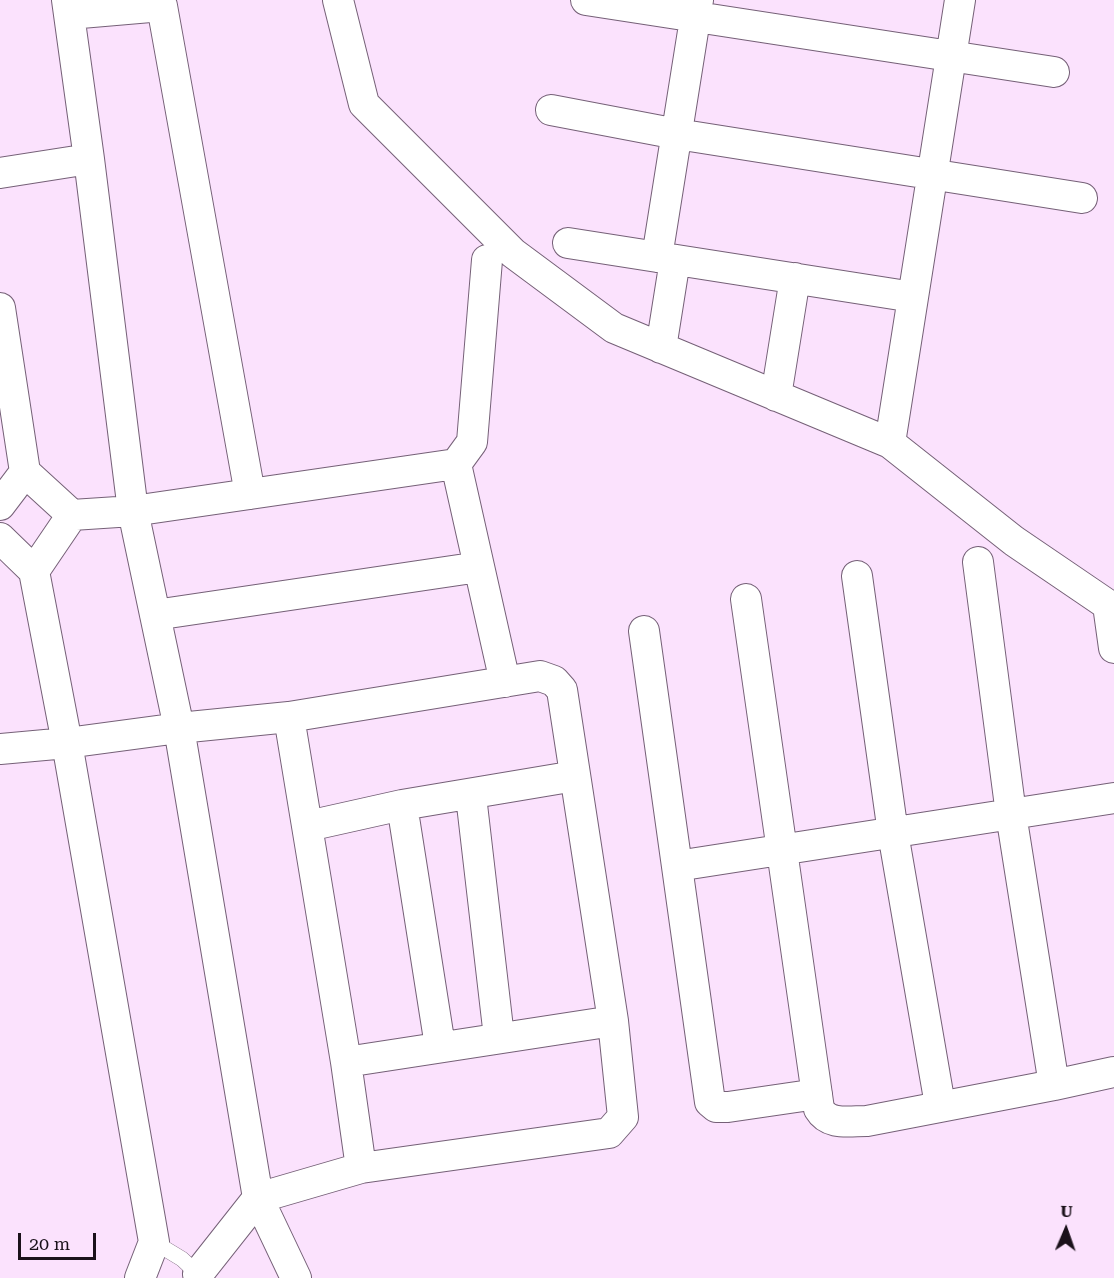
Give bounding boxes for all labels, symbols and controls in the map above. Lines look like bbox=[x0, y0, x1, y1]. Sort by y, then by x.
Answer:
north arrow bbox=[1036, 1200, 1096, 1260]
text: U bbox=[1060, 1202, 1073, 1221]
scale bar bbox=[21, 1221, 99, 1259]
text: 20 m bbox=[29, 1233, 70, 1254]

